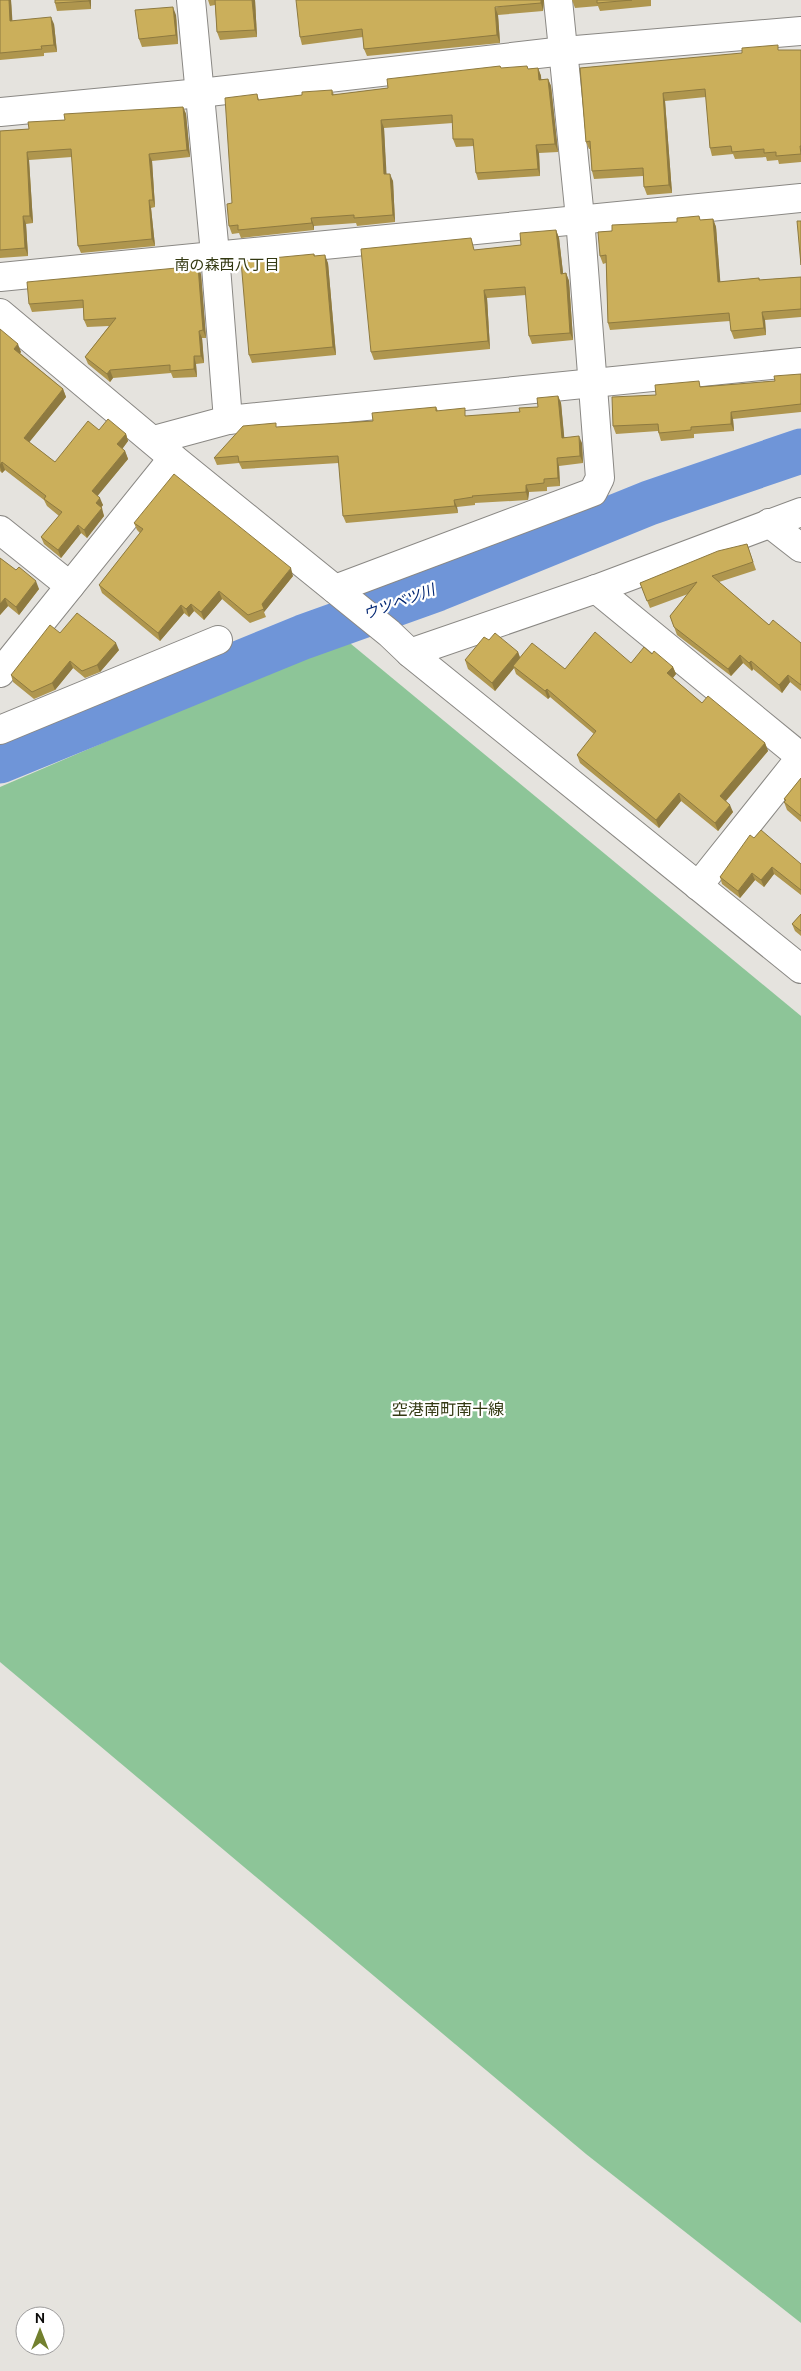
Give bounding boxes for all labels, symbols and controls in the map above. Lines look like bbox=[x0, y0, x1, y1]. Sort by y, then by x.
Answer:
district label: 南の森西八丁目 bbox=[174, 256, 280, 273]
water label: ウツベツ川 bbox=[361, 580, 439, 622]
district label: 空港南町南十線 bbox=[392, 1400, 504, 1418]
north arrow bbox=[15, 2306, 65, 2356]
text: N bbox=[35, 2310, 45, 2326]

